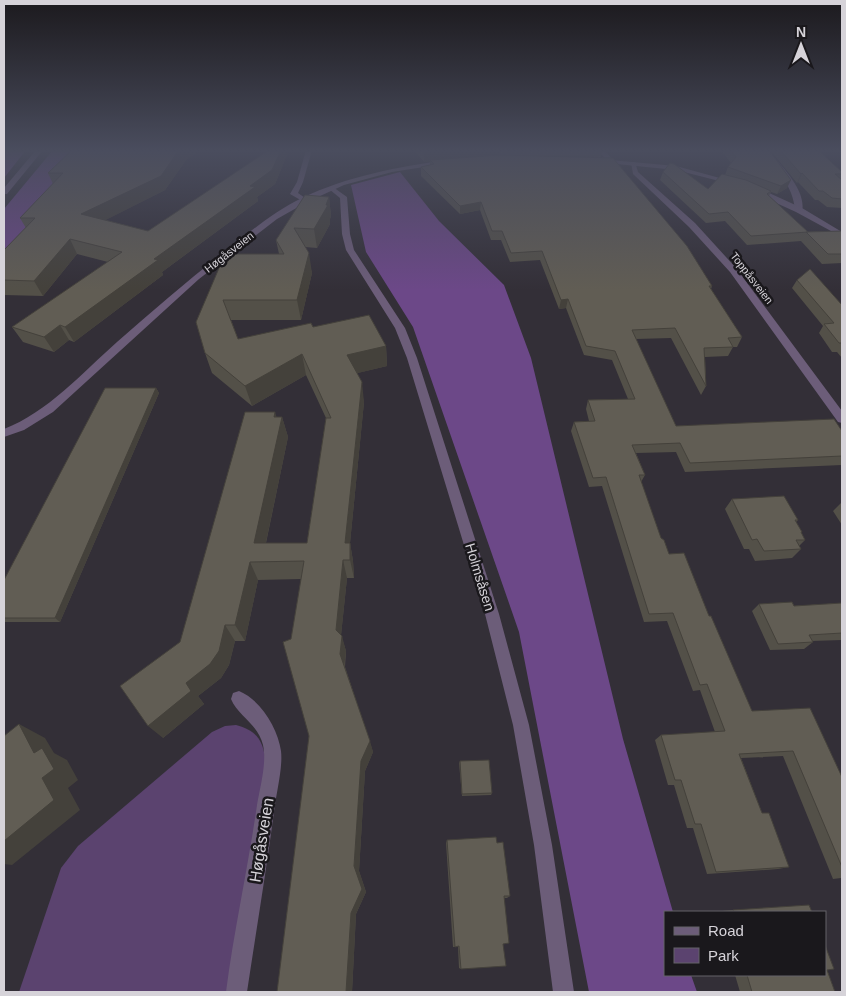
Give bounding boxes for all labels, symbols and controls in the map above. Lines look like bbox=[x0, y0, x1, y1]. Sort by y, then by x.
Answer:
north arrow bbox=[776, 20, 826, 70]
text: N bbox=[796, 24, 806, 40]
street label: Høgåsveien bbox=[202, 229, 256, 275]
street label: Toppåsveien bbox=[728, 250, 776, 306]
street label: Holmsåsen bbox=[462, 541, 498, 613]
street label: Høgåsveien bbox=[246, 797, 277, 884]
legend bbox=[664, 911, 826, 976]
text: Road bbox=[708, 922, 744, 939]
text: Park bbox=[708, 947, 739, 964]

